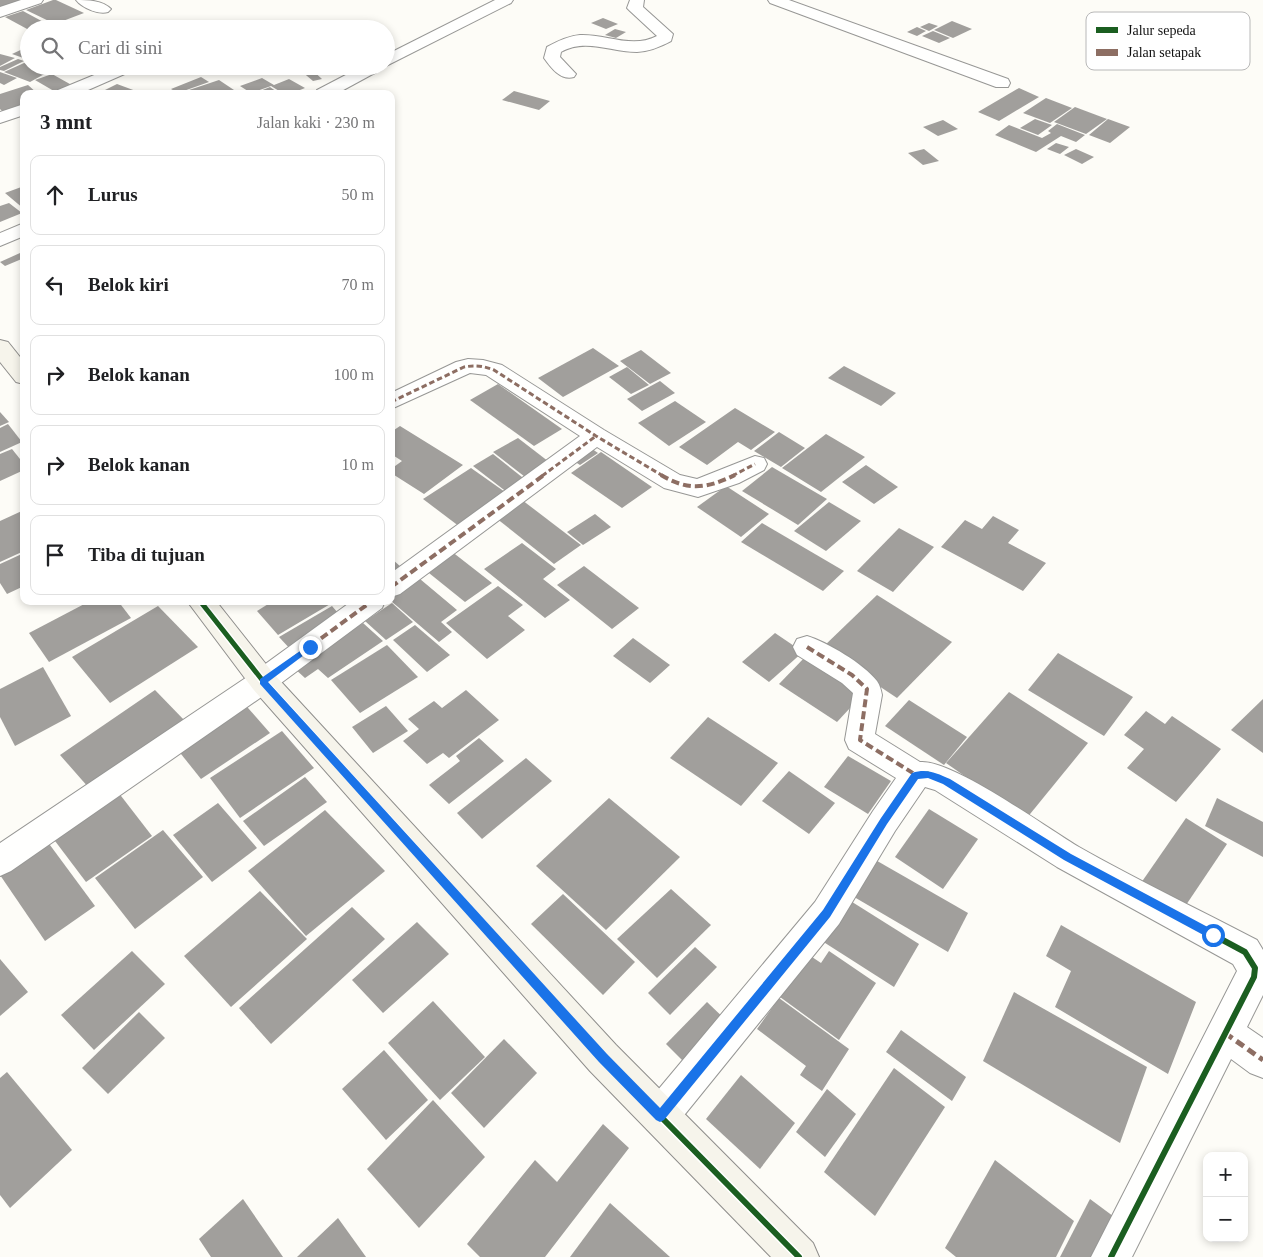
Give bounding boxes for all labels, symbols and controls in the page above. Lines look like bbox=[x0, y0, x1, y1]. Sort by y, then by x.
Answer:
legend bbox=[1086, 12, 1250, 70]
search box bbox=[20, 20, 395, 75]
text: Jalur sepeda bbox=[1127, 23, 1197, 38]
icon: search bbox=[38, 34, 66, 62]
text: Cari di sini bbox=[78, 37, 162, 58]
text: Jalan setapak bbox=[1127, 45, 1201, 60]
text: 3 mnt bbox=[40, 110, 92, 134]
text: Jalan kaki · 230 m bbox=[257, 114, 375, 131]
icon: ahead bbox=[41, 181, 69, 209]
text: Lurus bbox=[88, 184, 138, 205]
text: 50 m bbox=[342, 186, 374, 203]
icon: left bbox=[41, 271, 69, 299]
text: Belok kiri bbox=[88, 274, 169, 295]
text: 70 m bbox=[342, 276, 374, 293]
icon: right bbox=[41, 361, 69, 389]
text: Belok kanan bbox=[88, 364, 190, 385]
text: 100 m bbox=[334, 366, 374, 383]
icon: right bbox=[41, 451, 69, 479]
text: Belok kanan bbox=[88, 454, 190, 475]
text: 10 m bbox=[342, 456, 374, 473]
icon: arrive bbox=[41, 541, 69, 569]
text: Tiba di tujuan bbox=[88, 544, 205, 565]
route end bbox=[299, 636, 322, 659]
route start bbox=[1202, 924, 1225, 947]
map controls bbox=[1203, 1152, 1248, 1242]
button: + bbox=[1203, 1152, 1248, 1197]
button: − bbox=[1203, 1197, 1248, 1242]

